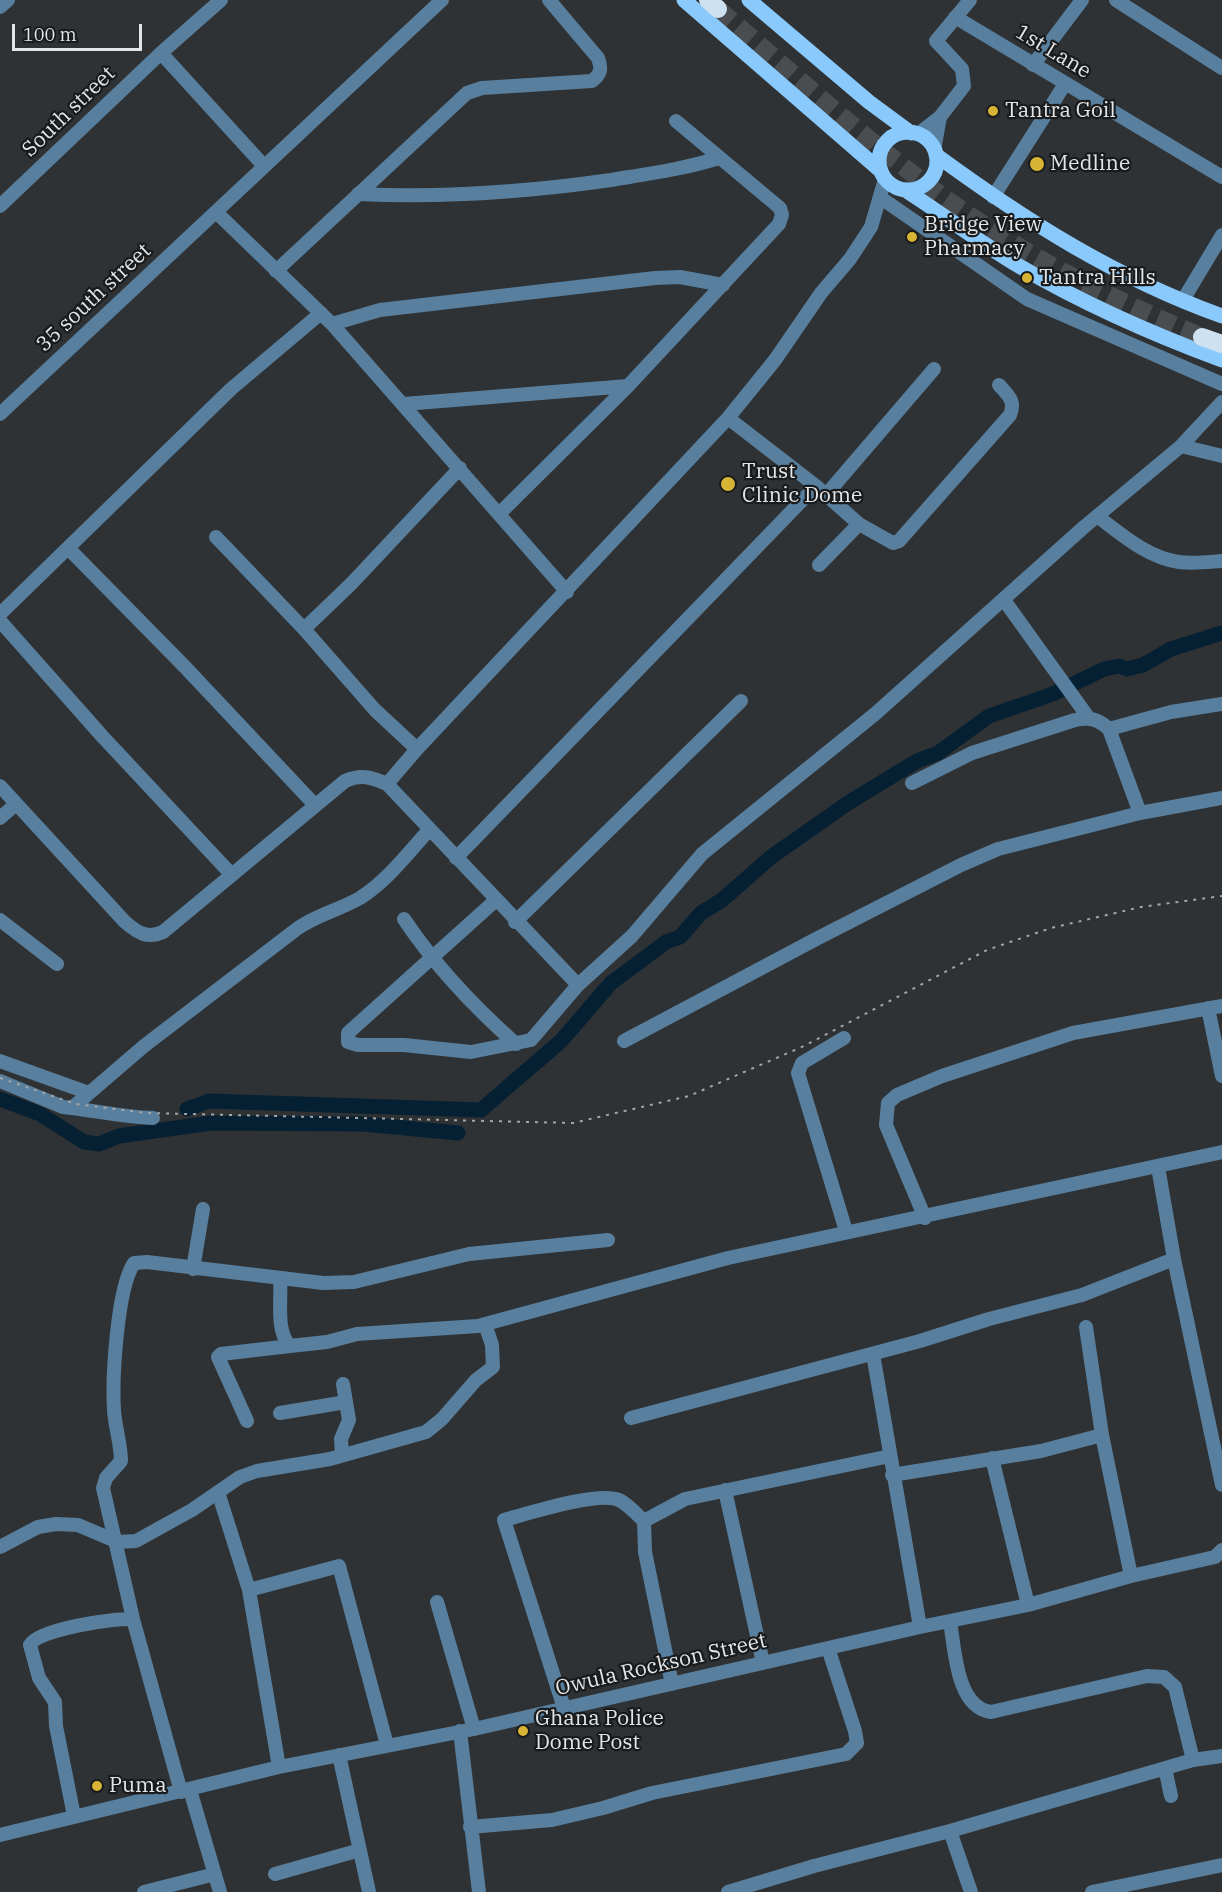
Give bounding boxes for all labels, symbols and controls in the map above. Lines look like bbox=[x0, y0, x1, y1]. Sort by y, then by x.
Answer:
scale bar bbox=[15, 12, 146, 50]
street label: 1st Lane bbox=[1011, 20, 1095, 84]
text: 100 m bbox=[23, 23, 77, 46]
street label: South street bbox=[17, 61, 121, 163]
place label: Tantra Goil bbox=[1005, 98, 1116, 124]
marker: Tantra Goil bbox=[986, 104, 1000, 118]
place label: Medline bbox=[1050, 151, 1130, 177]
marker: Medline bbox=[1028, 155, 1046, 173]
place label: Bridge View Pharmacy bbox=[924, 212, 1042, 262]
marker: Bridge View Pharmacy bbox=[905, 230, 919, 244]
street label: 35 south street bbox=[32, 239, 156, 357]
place label: Tantra Hills bbox=[1039, 265, 1156, 291]
marker: Tantra Hills bbox=[1020, 271, 1034, 285]
place label: Trust Clinic Dome bbox=[742, 459, 862, 509]
marker: Trust Clinic Dome bbox=[719, 475, 737, 493]
street label: Owula Rockson Street bbox=[553, 1628, 769, 1702]
place label: Ghana Police Dome Post bbox=[535, 1706, 664, 1756]
marker: Ghana Police Dome Post bbox=[516, 1724, 530, 1738]
place label: Puma bbox=[109, 1773, 167, 1799]
marker: Puma bbox=[90, 1779, 104, 1793]

